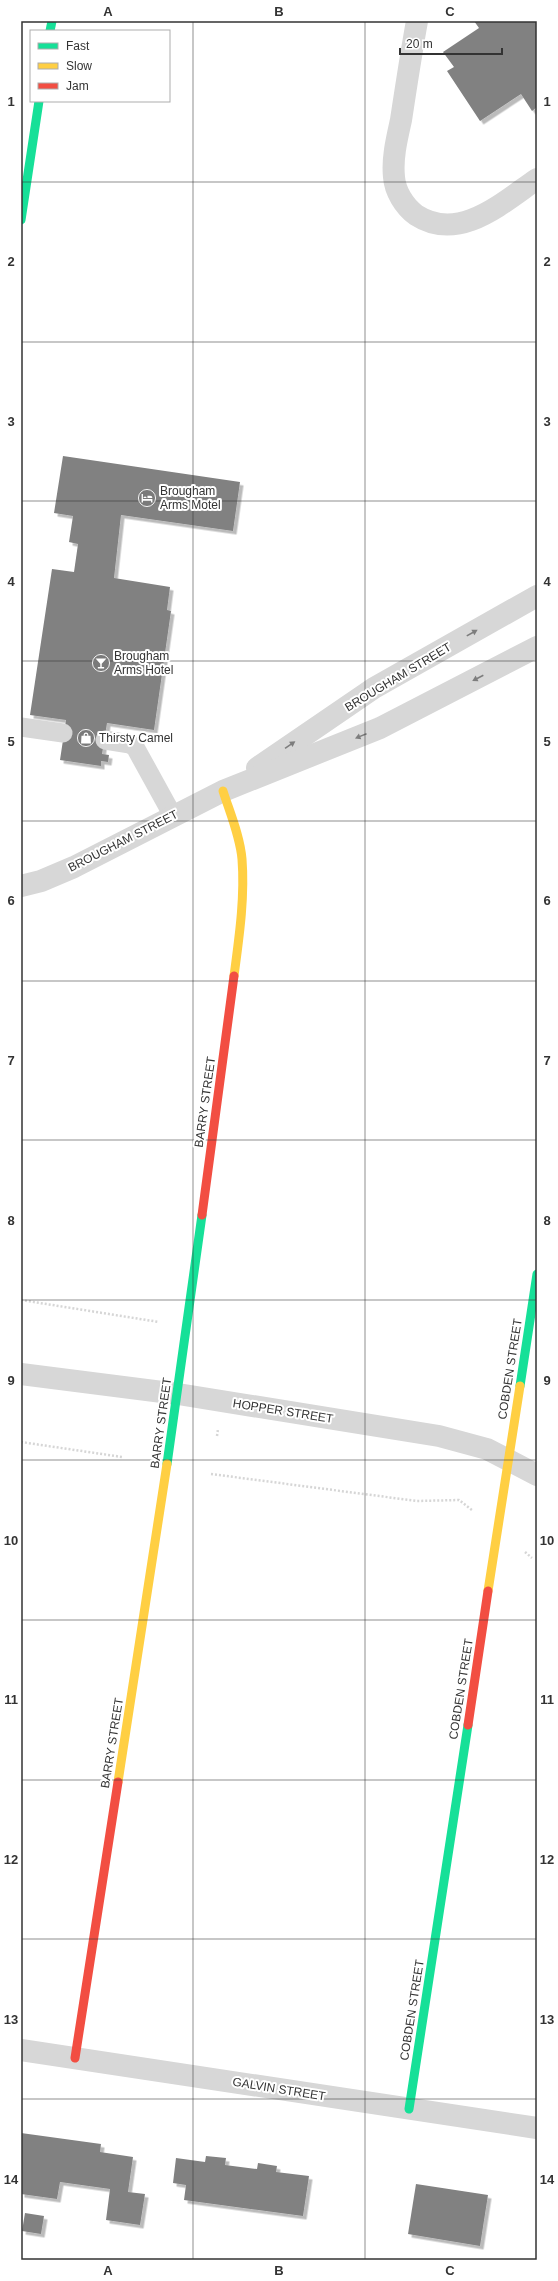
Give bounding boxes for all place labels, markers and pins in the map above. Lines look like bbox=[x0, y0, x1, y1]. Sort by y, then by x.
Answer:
place label: Brougham Arms Motel bbox=[160, 484, 221, 512]
hotel icon: Brougham Arms Motel bbox=[137, 488, 157, 508]
place label: Brougham Arms Hotel bbox=[114, 649, 173, 677]
bar icon: Brougham Arms Hotel bbox=[91, 653, 111, 673]
shop icon: Thirsty Camel bbox=[76, 728, 96, 748]
place label: Thirsty Camel bbox=[99, 731, 173, 745]

